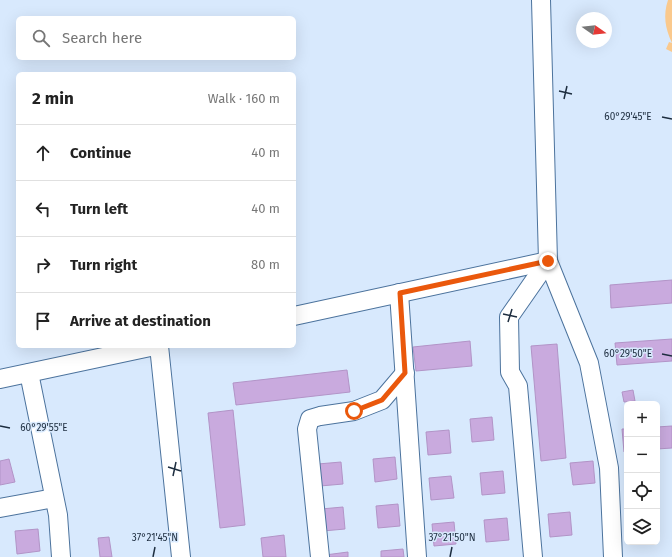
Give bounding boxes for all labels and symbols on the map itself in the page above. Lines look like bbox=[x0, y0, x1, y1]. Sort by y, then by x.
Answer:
north arrow bbox=[576, 12, 612, 48]
text: 60°29'45"E bbox=[604, 111, 652, 123]
route end bbox=[539, 252, 557, 270]
text: 60°29'50"E bbox=[604, 348, 652, 360]
route start bbox=[345, 402, 363, 420]
text: 60°29'55"E bbox=[20, 422, 68, 434]
text: 37°21'45"N bbox=[132, 532, 178, 544]
text: 37°21'50"N bbox=[428, 532, 476, 544]

